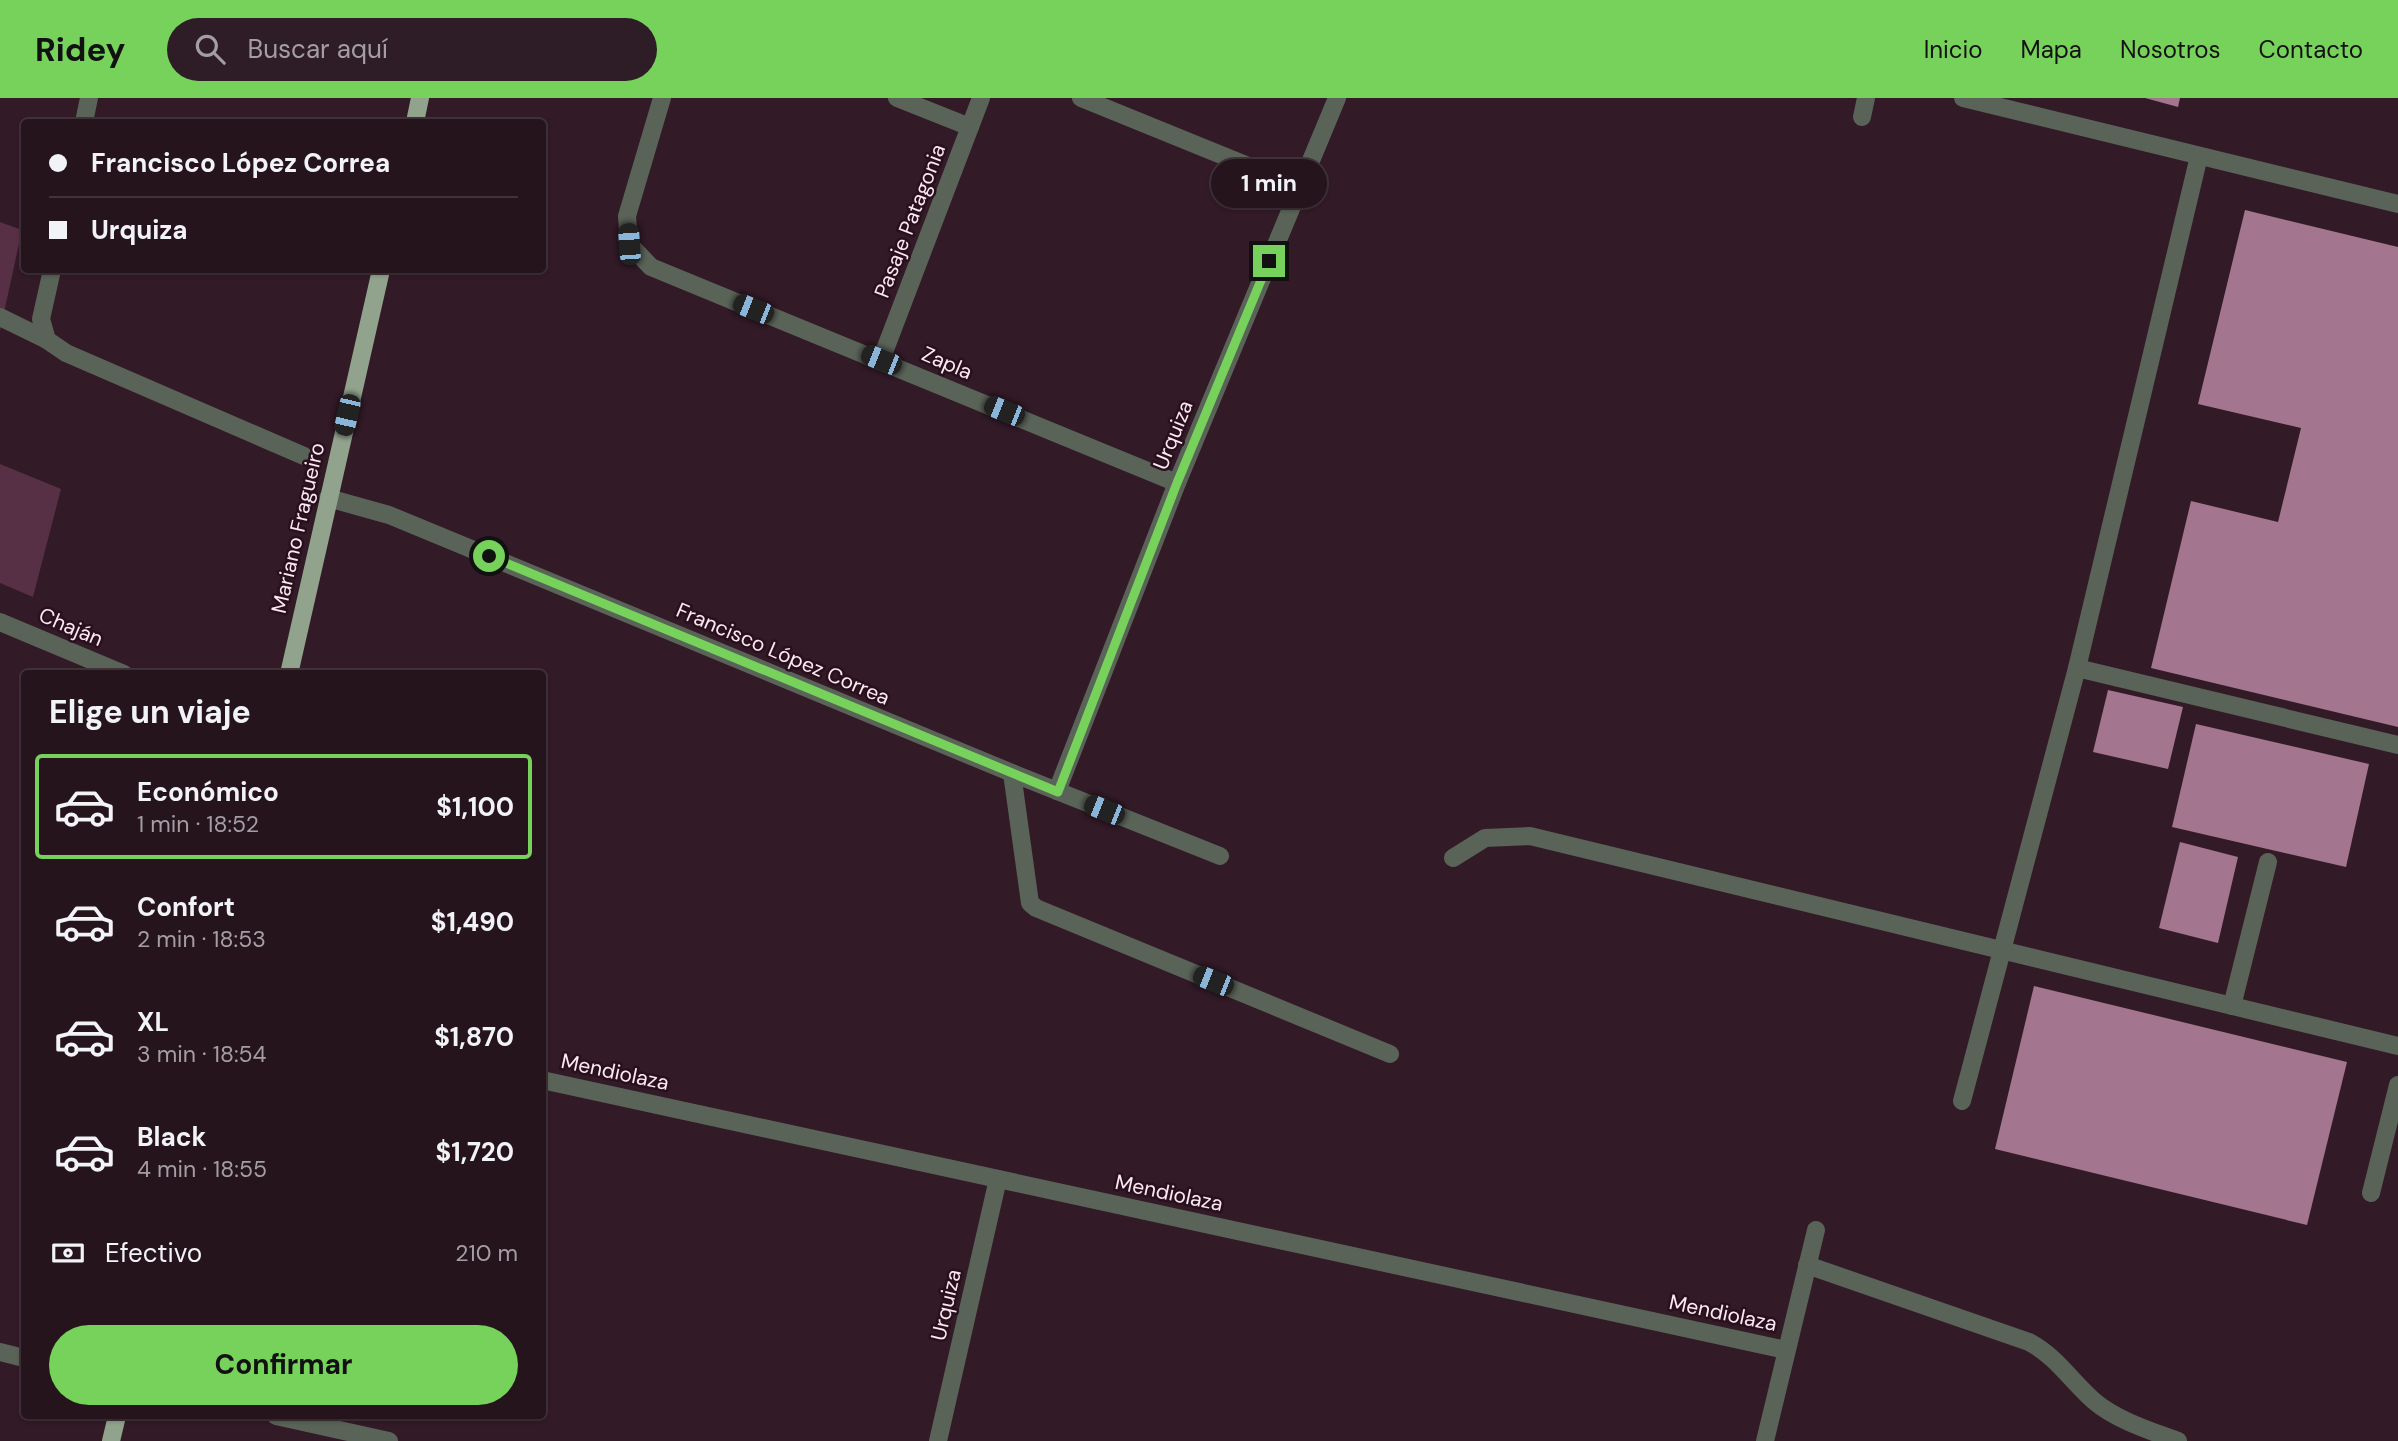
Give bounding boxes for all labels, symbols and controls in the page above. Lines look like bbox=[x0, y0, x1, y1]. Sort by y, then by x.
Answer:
search box bbox=[167, 18, 657, 81]
text: Ridey bbox=[35, 28, 125, 71]
icon: search bbox=[191, 30, 229, 68]
text: Buscar aquí bbox=[247, 32, 388, 66]
text: Inicio bbox=[1924, 34, 1983, 65]
text: Mapa bbox=[2021, 34, 2082, 65]
text: Nosotros bbox=[2120, 34, 2221, 65]
text: Contacto bbox=[2259, 34, 2363, 65]
street label: Pasaje Patagonia bbox=[868, 140, 952, 302]
text: Francisco López Correa bbox=[91, 146, 390, 180]
callout: 1 min bbox=[1211, 159, 1327, 208]
text: 1 min bbox=[1241, 168, 1297, 198]
text: Urquiza bbox=[91, 213, 187, 247]
car bbox=[618, 222, 641, 266]
route end bbox=[1253, 245, 1285, 277]
car bbox=[730, 291, 777, 327]
street label: Zapla bbox=[918, 340, 976, 386]
car bbox=[858, 342, 905, 378]
car bbox=[333, 392, 362, 438]
car bbox=[981, 393, 1028, 429]
street label: Urquiza bbox=[1146, 396, 1200, 474]
street label: Mariano Fragueiro bbox=[265, 440, 331, 616]
route start bbox=[473, 540, 505, 572]
street label: Francisco López Correa bbox=[672, 596, 894, 712]
street label: Chaján bbox=[35, 601, 107, 653]
text: Elige un viaje bbox=[49, 691, 251, 733]
icon: car bbox=[53, 775, 116, 838]
text: Económico bbox=[137, 775, 279, 809]
text: $1,100 bbox=[436, 790, 514, 824]
car bbox=[1081, 792, 1128, 828]
text: 1 min · 18:52 bbox=[137, 809, 259, 839]
icon: car bbox=[53, 890, 116, 953]
text: Confort bbox=[137, 890, 235, 924]
text: $1,490 bbox=[431, 905, 514, 939]
text: 2 min · 18:53 bbox=[137, 924, 266, 954]
car bbox=[1190, 963, 1237, 999]
icon: car bbox=[53, 1005, 116, 1068]
text: XL bbox=[137, 1005, 169, 1039]
text: $1,870 bbox=[434, 1020, 514, 1054]
text: 3 min · 18:54 bbox=[137, 1039, 267, 1069]
street label: Mendiolaza bbox=[559, 1047, 671, 1097]
icon: car bbox=[53, 1120, 116, 1183]
text: Black bbox=[137, 1120, 207, 1154]
text: $1,720 bbox=[436, 1135, 514, 1169]
text: 4 min · 18:55 bbox=[137, 1154, 267, 1184]
street label: Mendiolaza bbox=[1113, 1168, 1225, 1218]
icon: cash bbox=[49, 1234, 87, 1272]
text: Efectivo bbox=[105, 1236, 202, 1270]
text: 210 m bbox=[455, 1238, 518, 1268]
street label: Urquiza bbox=[924, 1267, 968, 1343]
street label: Mendiolaza bbox=[1667, 1288, 1779, 1338]
button: Confirmar bbox=[49, 1325, 518, 1405]

